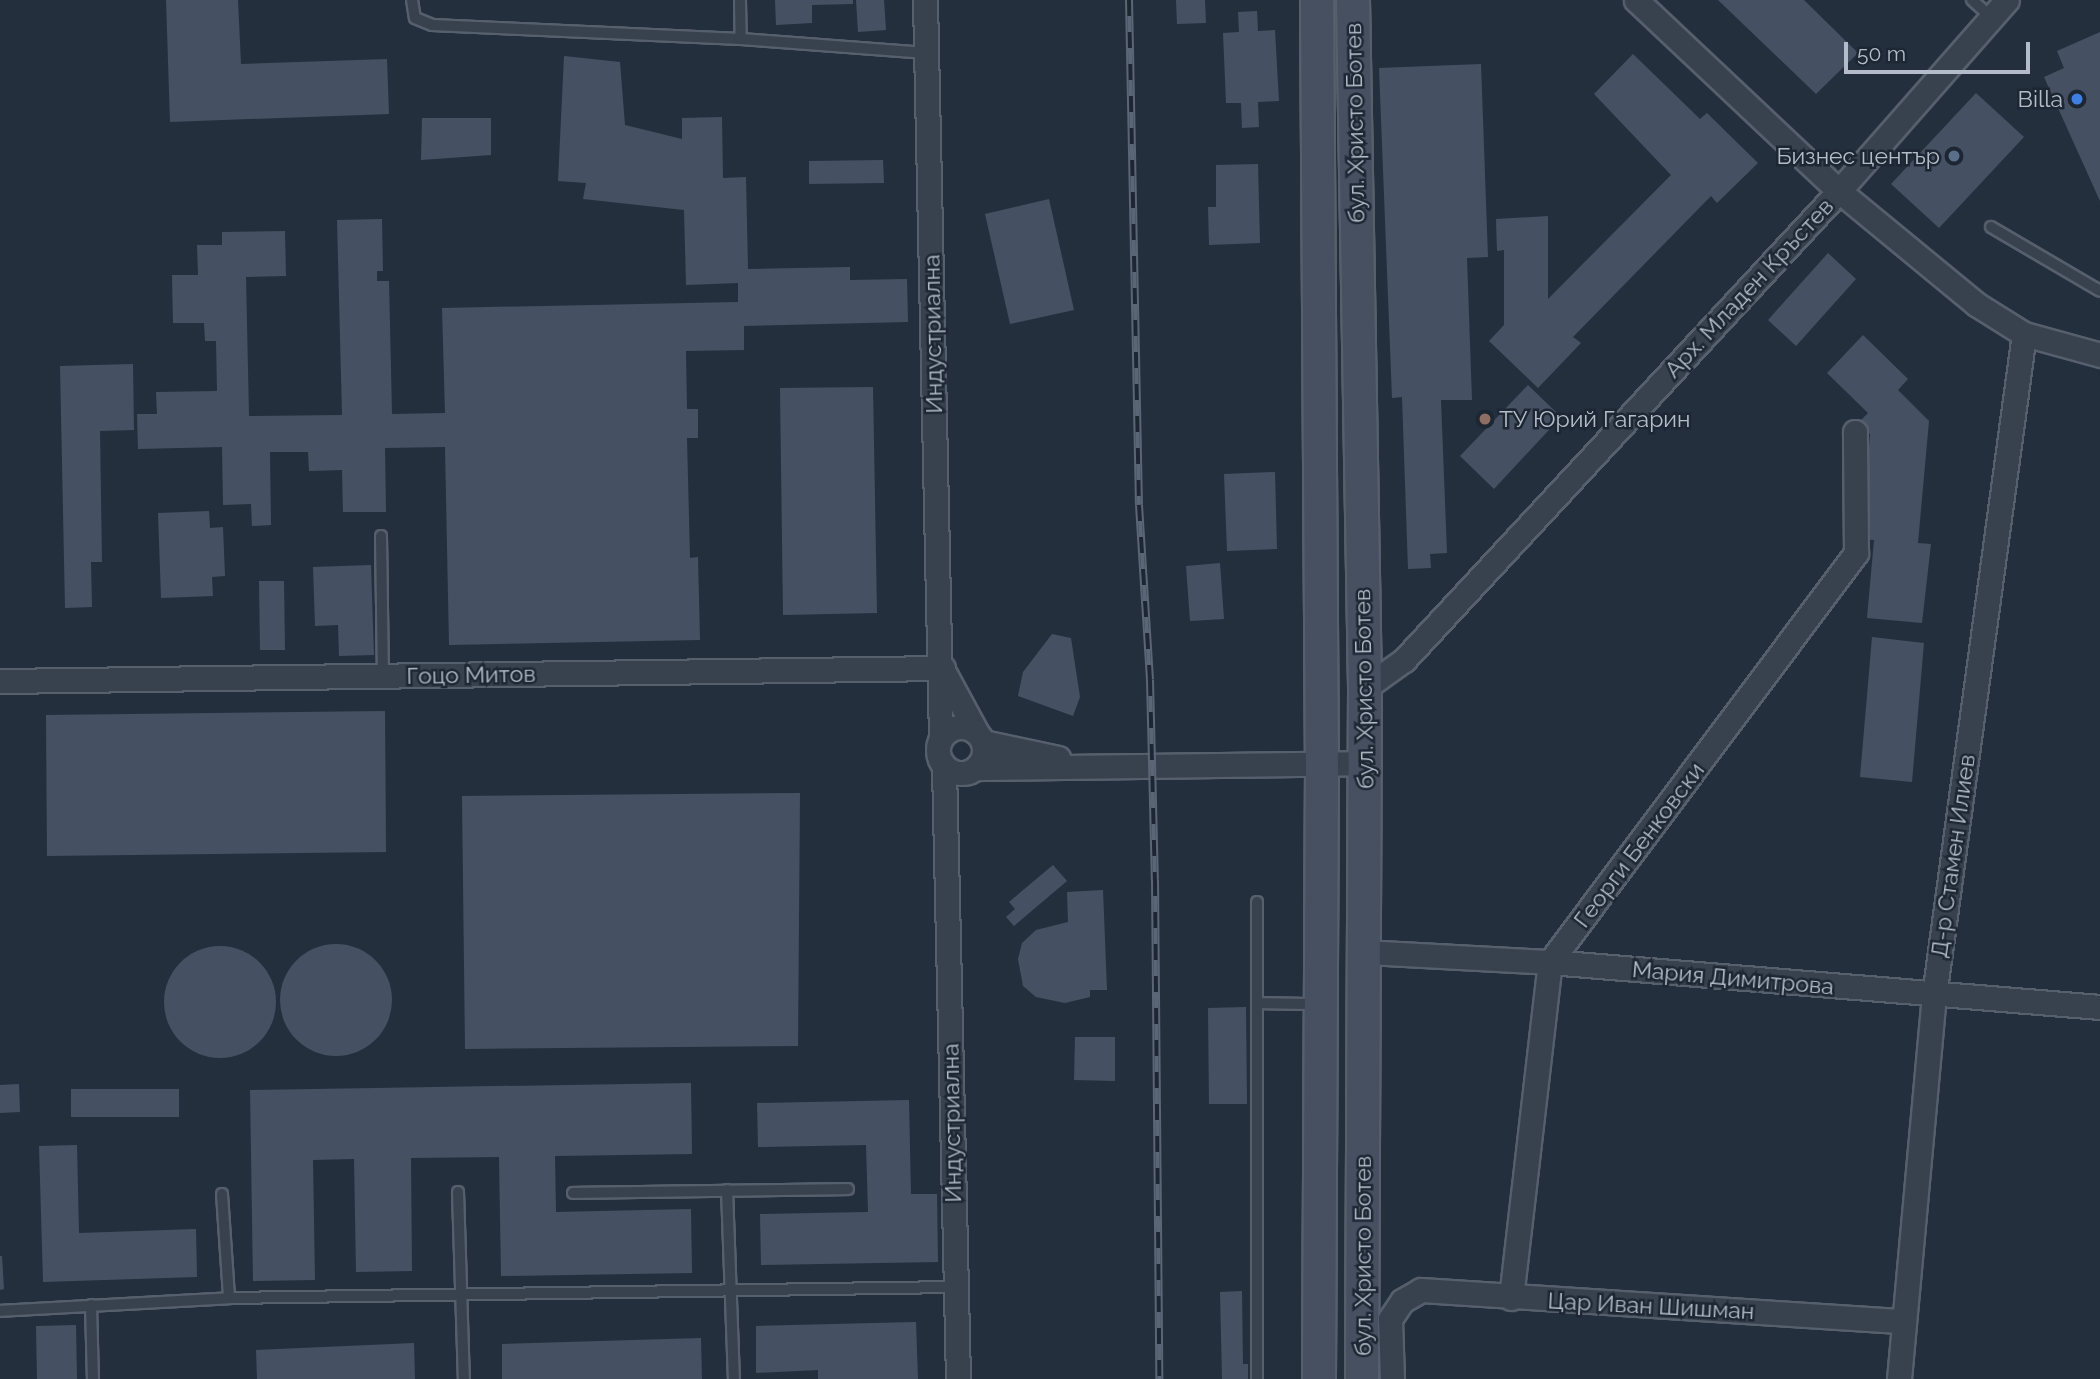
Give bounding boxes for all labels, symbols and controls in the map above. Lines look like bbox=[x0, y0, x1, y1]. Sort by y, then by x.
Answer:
street label: бул. Христо Ботев bbox=[1339, 23, 1371, 223]
scale bar bbox=[1848, 28, 2034, 72]
text: 50 m bbox=[1857, 41, 1906, 66]
place label: Billa bbox=[2018, 85, 2063, 113]
marker: Billa bbox=[2069, 91, 2085, 107]
place label: Бизнес център bbox=[1776, 142, 1940, 170]
marker: Бизнес център bbox=[1946, 148, 1962, 164]
street label: Арх. Младен Кръстев bbox=[1659, 193, 1839, 383]
street label: Индустриална bbox=[918, 254, 948, 414]
place label: ТУ Юрий Гагарин bbox=[1499, 405, 1690, 433]
marker: ТУ Юрий Гагарин bbox=[1477, 411, 1493, 427]
street label: бул. Христо Ботев bbox=[1348, 589, 1380, 789]
street label: Гоцо Митов bbox=[406, 660, 536, 690]
street label: Д-р Стамен Илиев bbox=[1925, 753, 1981, 959]
street label: Георги Бенковски bbox=[1568, 757, 1710, 933]
street label: Мария Димитрова bbox=[1631, 955, 1835, 1001]
street label: Индустриална bbox=[937, 1043, 967, 1203]
street label: бул. Христо Ботев bbox=[1349, 1156, 1377, 1356]
street label: Цар Иван Шишман bbox=[1547, 1287, 1755, 1325]

